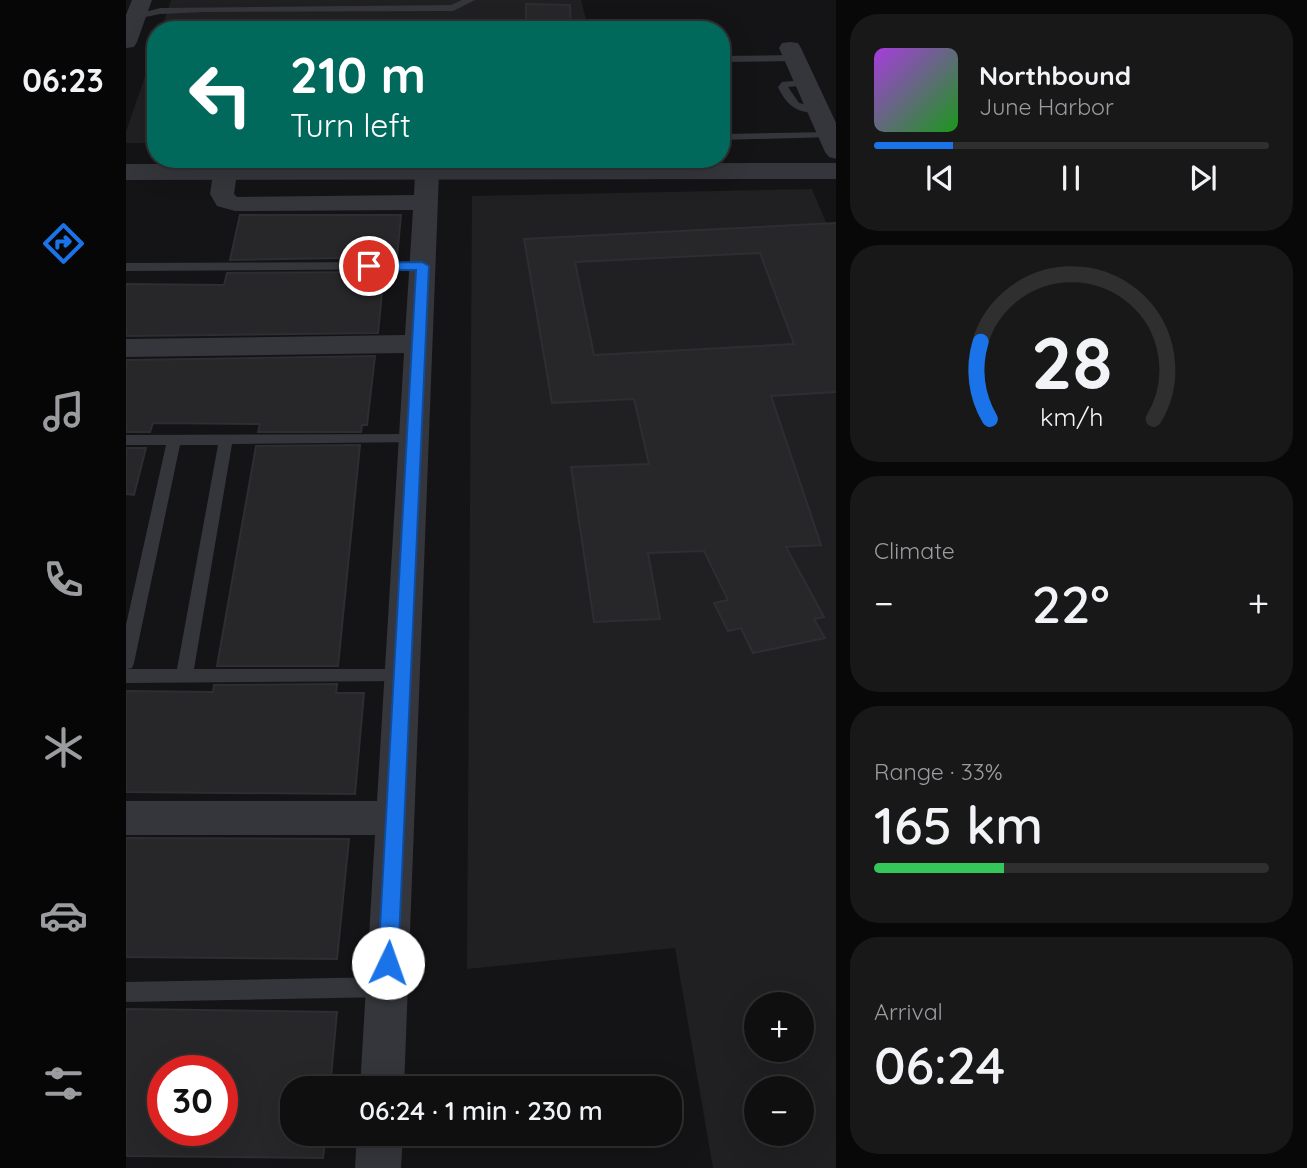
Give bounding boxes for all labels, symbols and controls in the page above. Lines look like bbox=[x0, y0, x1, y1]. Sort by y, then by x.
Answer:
text: 210 m bbox=[290, 44, 426, 105]
icon: left bbox=[175, 49, 266, 140]
text: Northbound bbox=[979, 59, 1131, 92]
text: 06:23 bbox=[22, 60, 104, 100]
text: June Harbor bbox=[979, 92, 1114, 121]
text: Turn left bbox=[290, 105, 411, 145]
icon: previous bbox=[921, 159, 959, 197]
icon: pause bbox=[1052, 159, 1090, 197]
icon: next bbox=[1184, 159, 1222, 197]
icon: directions bbox=[39, 219, 88, 268]
pin bbox=[339, 236, 399, 296]
icon: arrive bbox=[350, 247, 388, 285]
text: 28 bbox=[1031, 317, 1112, 408]
icon: music bbox=[39, 387, 88, 436]
text: km/h bbox=[1040, 401, 1103, 432]
text: Climate bbox=[874, 536, 955, 565]
icon: phone bbox=[39, 555, 88, 604]
text: 22° bbox=[1032, 571, 1110, 636]
text: − bbox=[874, 579, 894, 627]
text: + bbox=[1248, 579, 1269, 627]
icon: climate bbox=[39, 723, 88, 772]
text: Range · 33% bbox=[874, 757, 1003, 786]
text: 165 km bbox=[874, 792, 1043, 857]
icon: car bbox=[39, 891, 88, 940]
position arrow bbox=[351, 926, 425, 1000]
map controls bbox=[744, 992, 814, 1146]
button: + bbox=[744, 992, 814, 1062]
text: Arrival bbox=[874, 997, 943, 1026]
text: 06:24 bbox=[874, 1032, 1005, 1097]
speed limit sign: 30 bbox=[147, 1055, 238, 1146]
icon: filters bbox=[39, 1059, 88, 1108]
button: − bbox=[744, 1076, 814, 1146]
text: 06:24 · 1 min · 230 m bbox=[359, 1094, 603, 1127]

